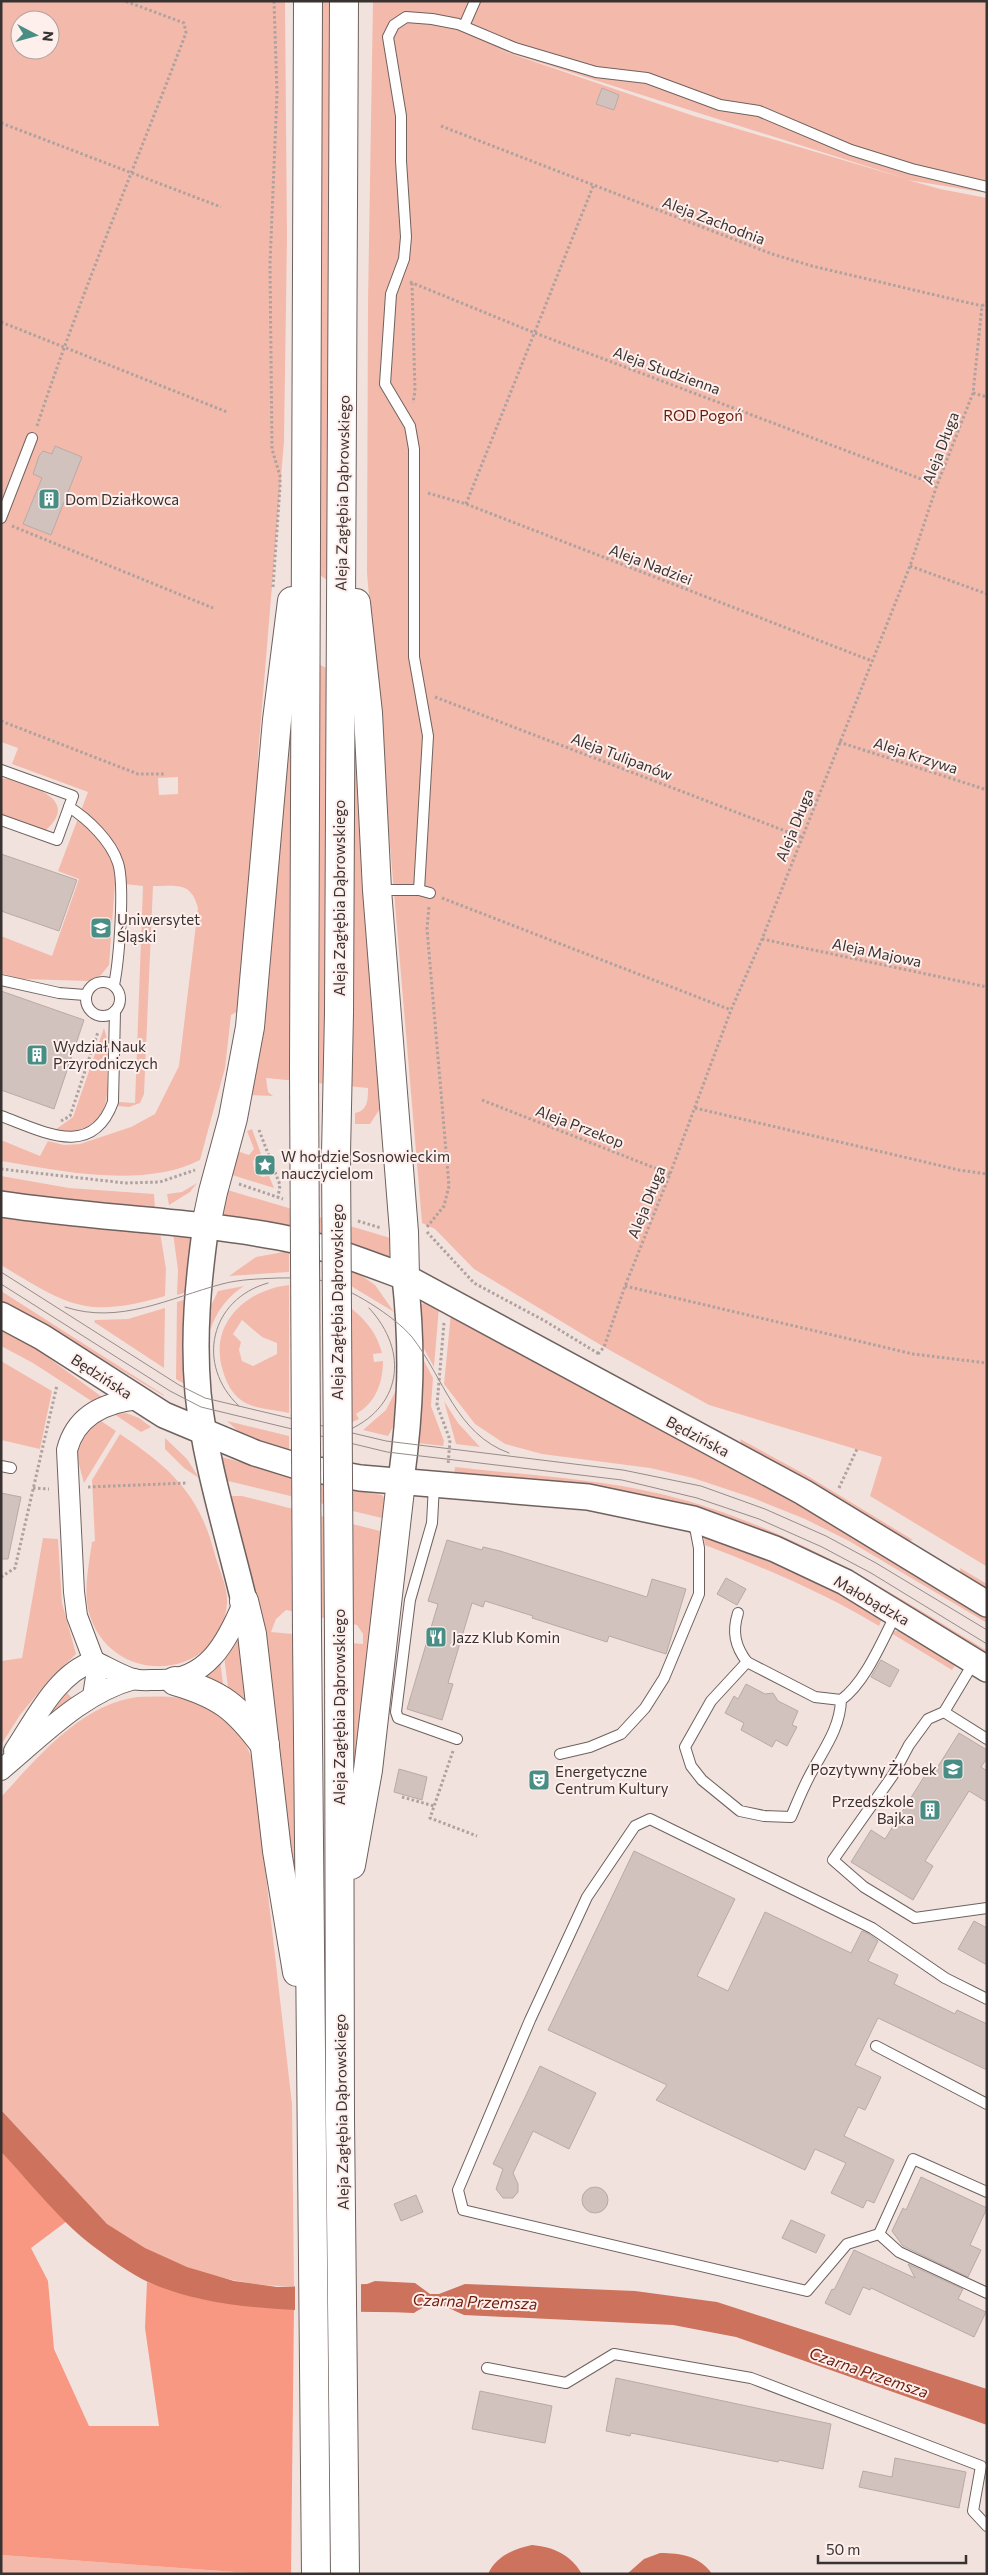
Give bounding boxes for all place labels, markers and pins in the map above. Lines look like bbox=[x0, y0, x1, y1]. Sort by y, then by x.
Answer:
building icon: Dom Działkowca bbox=[37, 487, 61, 511]
place label: Dom Działkowca bbox=[65, 490, 179, 508]
place label: Uniwersytet Śląski bbox=[117, 910, 200, 945]
school or university icon: Uniwersytet Śląski bbox=[89, 916, 113, 940]
place label: Wydział Nauk Przyrodniczych bbox=[53, 1037, 158, 1072]
building icon: Wydział Nauk Przyrodniczych bbox=[25, 1043, 49, 1067]
place label: W hołdzie Sosnowieckim nauczycielom bbox=[281, 1147, 450, 1182]
place icon: W hołdzie Sosnowieckim nauczycielom bbox=[253, 1153, 277, 1177]
restaurant icon: Jazz Klub Komin bbox=[424, 1625, 448, 1649]
place label: Jazz Klub Komin bbox=[452, 1628, 560, 1646]
school or university icon: Pozytywny Żłobek bbox=[941, 1757, 965, 1781]
place label: Pozytywny Żłobek bbox=[810, 1760, 937, 1778]
place label: Energetyczne Centrum Kultury bbox=[555, 1762, 669, 1797]
theatre icon: Energetyczne Centrum Kultury bbox=[527, 1768, 551, 1792]
place label: Przedszkole Bajka bbox=[832, 1792, 914, 1827]
building icon: Przedszkole Bajka bbox=[918, 1798, 942, 1822]

